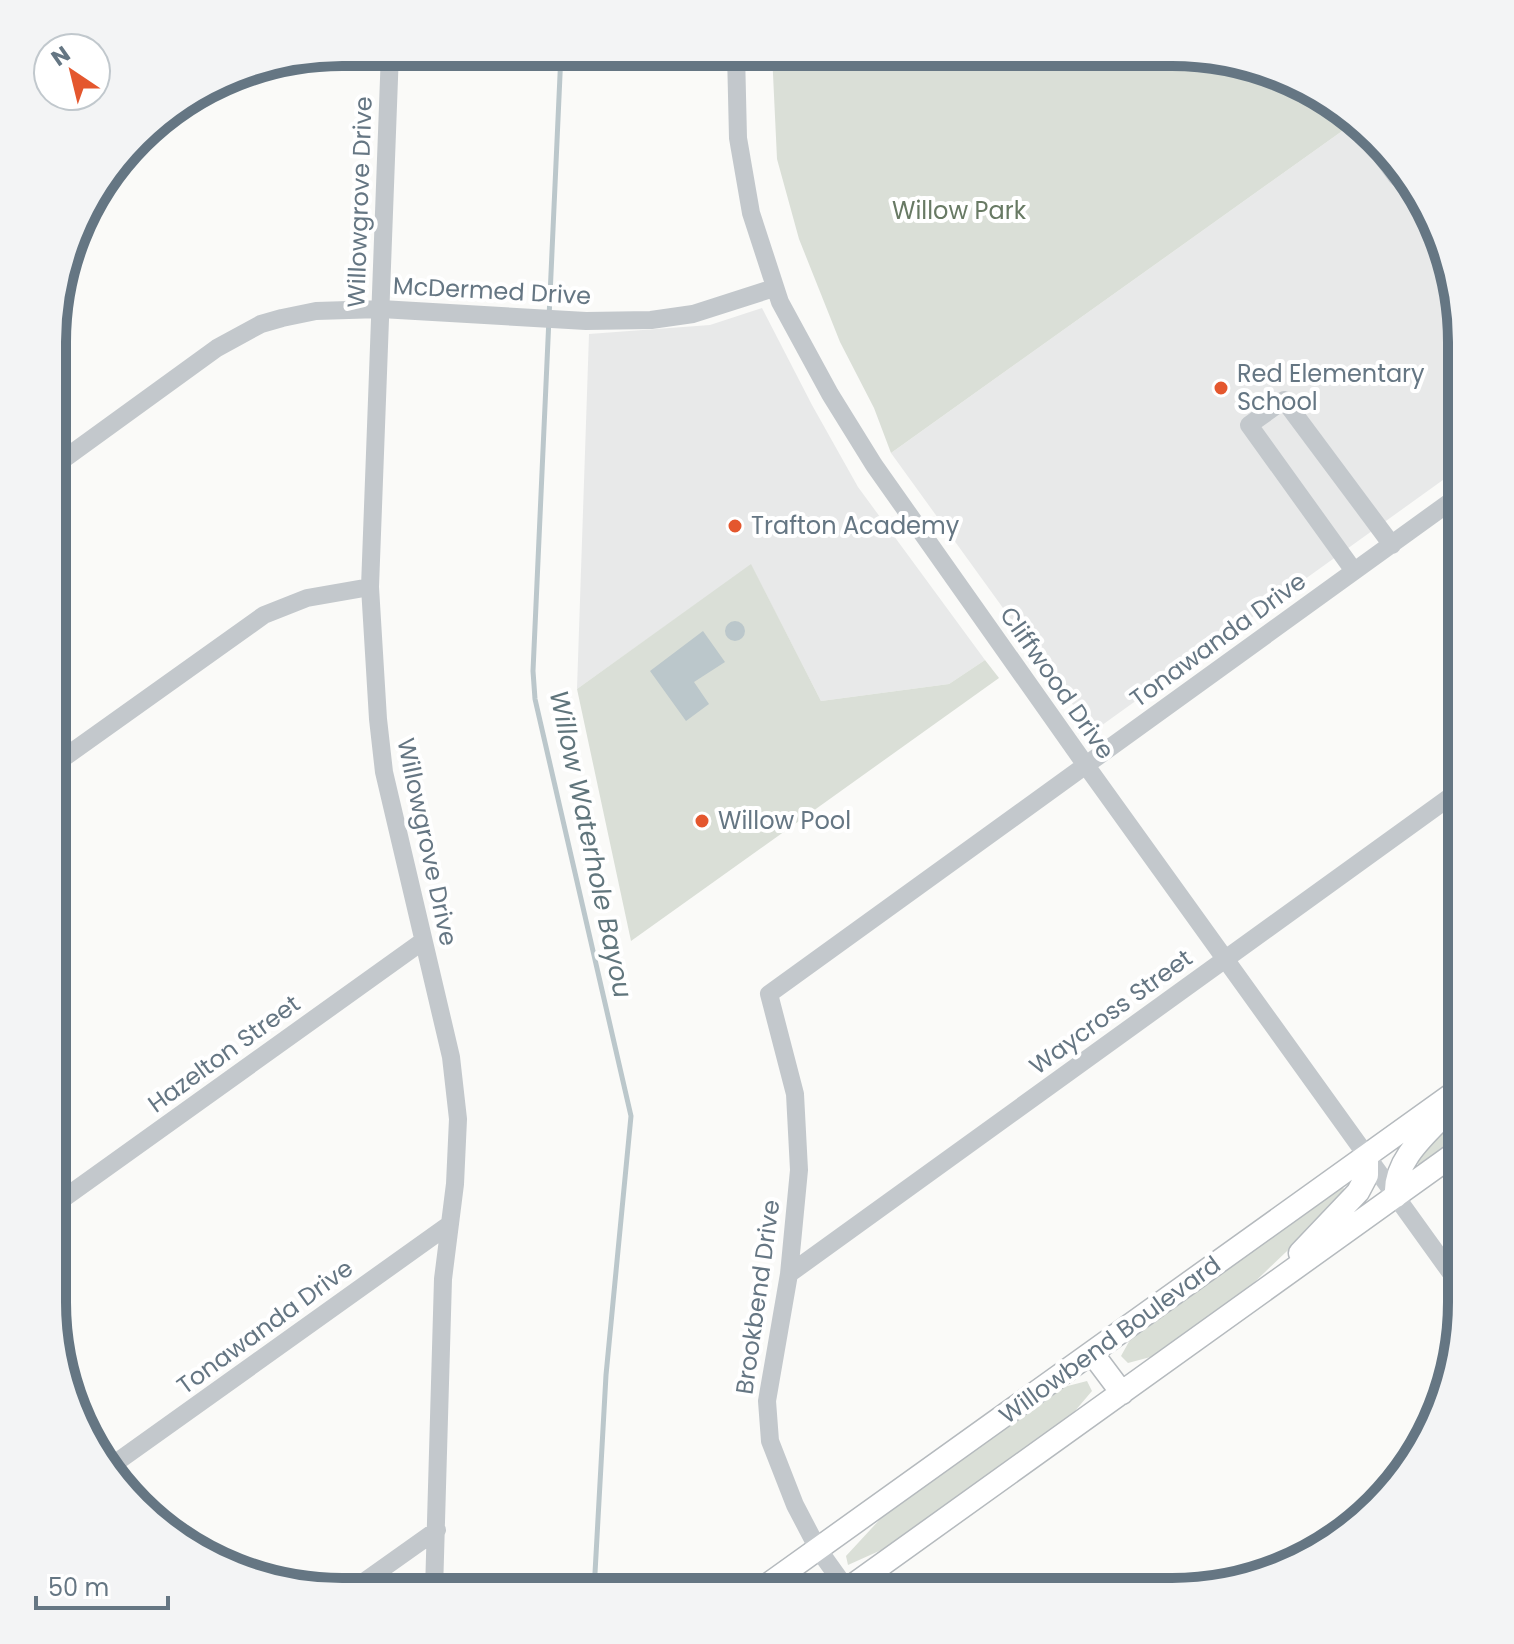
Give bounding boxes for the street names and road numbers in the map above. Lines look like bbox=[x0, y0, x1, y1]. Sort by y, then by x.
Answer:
street label: Willowgrove Drive bbox=[339, 96, 380, 308]
street label: McDermed Drive bbox=[392, 269, 592, 312]
street label: Tonawanda Drive bbox=[1123, 564, 1312, 715]
street label: Cliffwood Drive bbox=[992, 600, 1122, 766]
street label: Willowgrove Drive bbox=[389, 735, 466, 949]
street label: Waycross Street bbox=[1023, 941, 1199, 1082]
street label: Hazelton Street bbox=[141, 987, 306, 1120]
street label: Brookbend Drive bbox=[728, 1198, 787, 1396]
street label: Willowbend Boulevard bbox=[992, 1248, 1227, 1431]
street label: Tonawanda Drive bbox=[170, 1251, 359, 1402]

